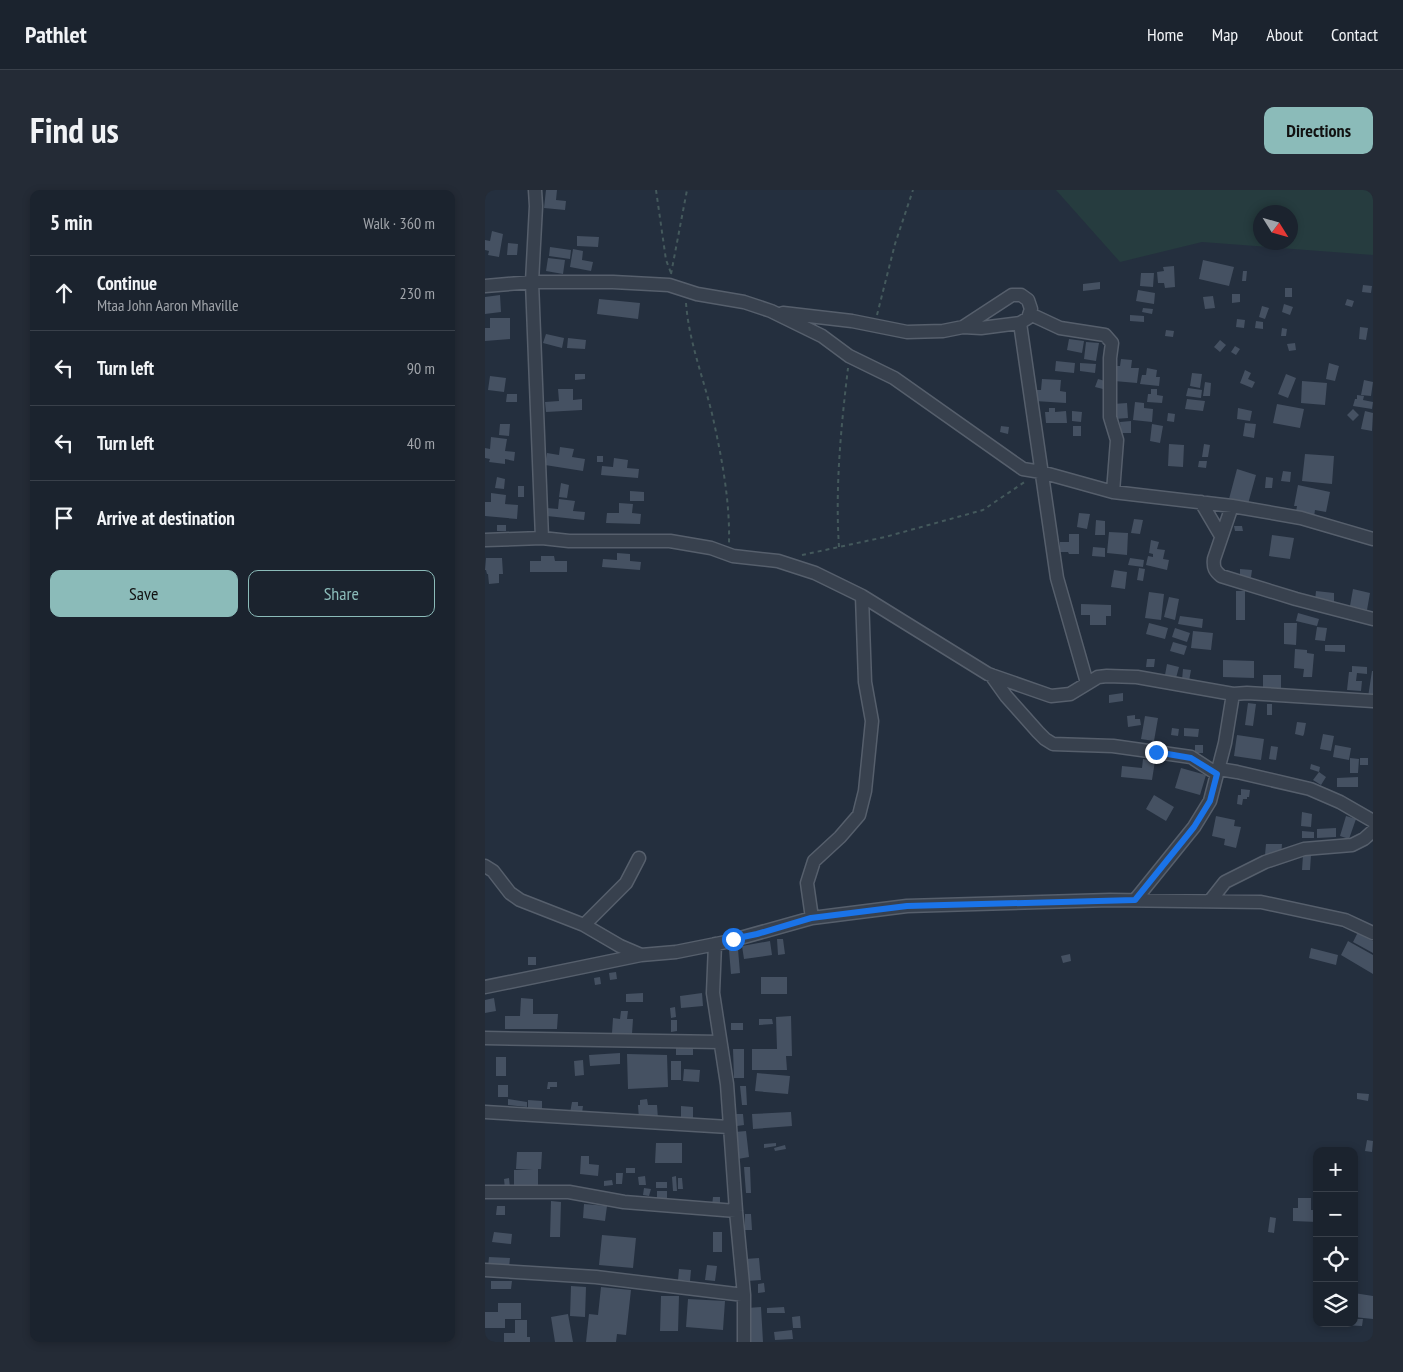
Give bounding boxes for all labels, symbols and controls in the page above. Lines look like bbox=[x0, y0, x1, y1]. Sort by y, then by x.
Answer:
text: Pathlet bbox=[25, 19, 87, 50]
text: Home bbox=[1147, 23, 1184, 46]
text: Map bbox=[1212, 23, 1238, 46]
text: About bbox=[1266, 23, 1303, 46]
text: Contact bbox=[1331, 23, 1378, 46]
text: Find us bbox=[30, 107, 119, 153]
button: Directions bbox=[1264, 107, 1373, 154]
north arrow bbox=[1253, 205, 1298, 250]
text: 5 min bbox=[50, 209, 92, 236]
text: Walk · 360 m bbox=[363, 213, 435, 233]
text: Continue bbox=[97, 271, 157, 295]
icon: ahead bbox=[50, 279, 78, 307]
text: 230 m bbox=[400, 283, 435, 303]
text: Mtaa John Aaron Mhaville bbox=[97, 295, 239, 315]
icon: left bbox=[50, 354, 78, 382]
text: Turn left bbox=[97, 356, 154, 380]
text: 90 m bbox=[407, 358, 435, 378]
icon: left bbox=[50, 429, 78, 457]
text: Turn left bbox=[97, 431, 154, 455]
text: 40 m bbox=[407, 433, 435, 453]
icon: arrive bbox=[50, 504, 78, 532]
text: Arrive at destination bbox=[97, 506, 235, 530]
button: Save bbox=[50, 570, 238, 617]
button: Share bbox=[248, 570, 435, 617]
route end bbox=[1145, 741, 1168, 764]
route start bbox=[722, 928, 745, 951]
map controls bbox=[1313, 1147, 1358, 1327]
button: + bbox=[1313, 1147, 1358, 1192]
button: − bbox=[1313, 1192, 1358, 1237]
button: locate bbox=[1313, 1237, 1358, 1282]
button: layers bbox=[1313, 1282, 1358, 1327]

